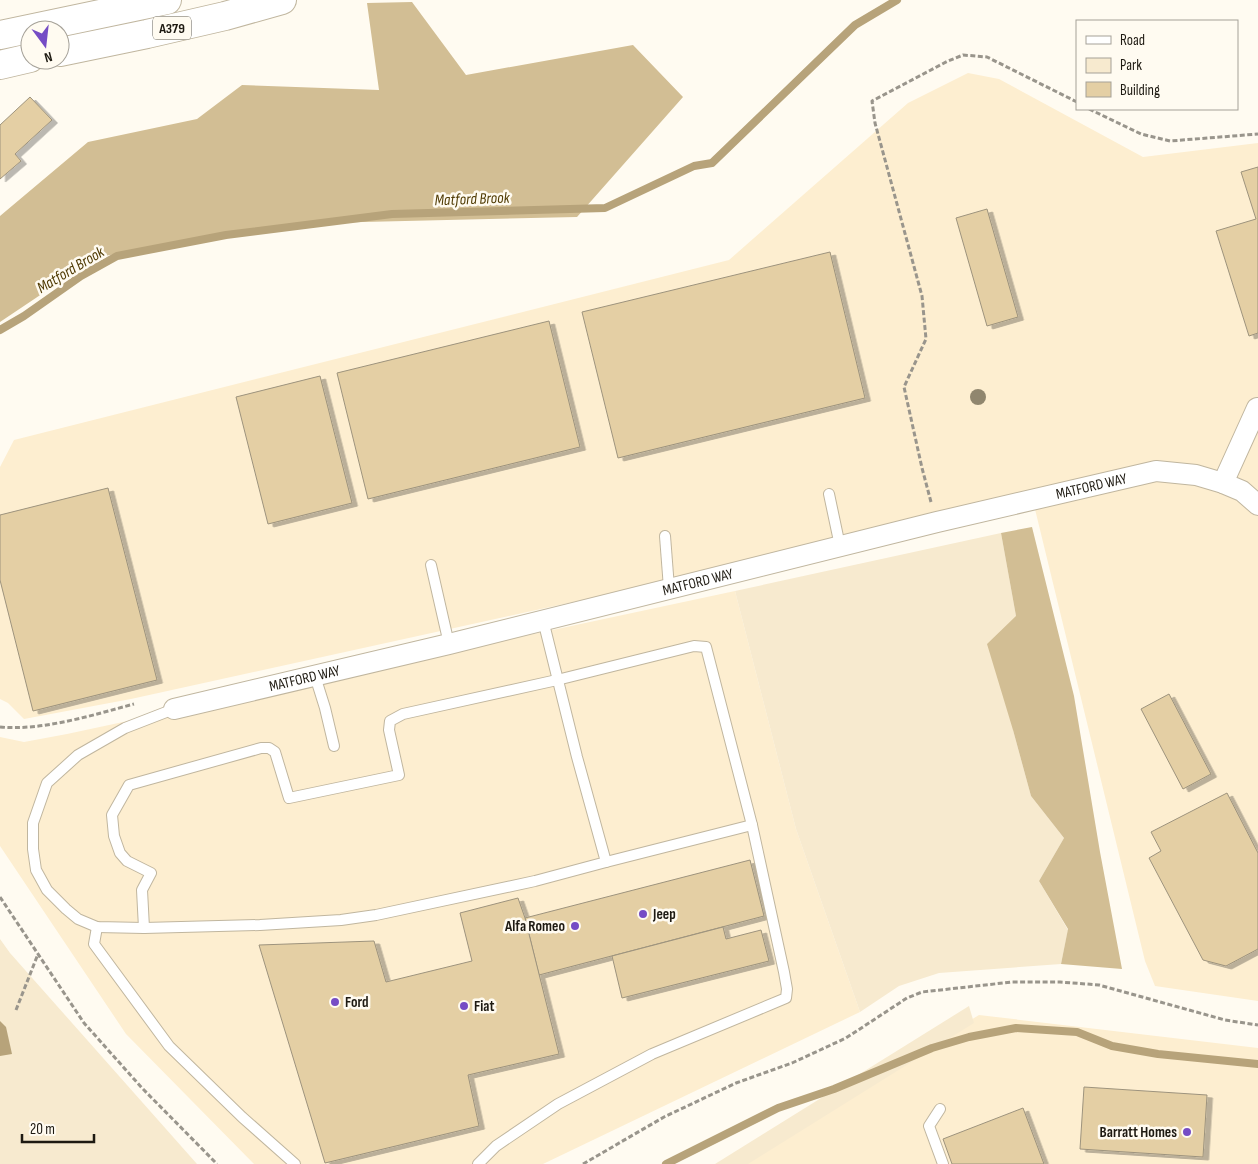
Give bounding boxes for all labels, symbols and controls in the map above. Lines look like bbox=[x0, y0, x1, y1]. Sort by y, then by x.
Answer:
road number: A379 bbox=[153, 16, 191, 40]
north arrow bbox=[20, 20, 70, 70]
legend bbox=[1076, 20, 1238, 110]
text: Road bbox=[1120, 31, 1145, 50]
text: N bbox=[42, 48, 54, 66]
text: Park bbox=[1120, 56, 1142, 75]
text: Building bbox=[1120, 81, 1160, 100]
water label: Matford Brook bbox=[434, 189, 511, 210]
water label: Matford Brook bbox=[34, 242, 109, 298]
street label: MATFORD WAY bbox=[1054, 469, 1129, 504]
street label: MATFORD WAY bbox=[661, 564, 736, 600]
street label: MATFORD WAY bbox=[267, 661, 343, 696]
place label: Jeep bbox=[652, 905, 676, 924]
marker: Jeep bbox=[637, 908, 649, 920]
place label: Alfa Romeo bbox=[504, 917, 565, 936]
marker: Alfa Romeo bbox=[569, 920, 581, 932]
place label: Ford bbox=[345, 993, 369, 1012]
marker: Ford bbox=[329, 996, 341, 1008]
place label: Fiat bbox=[474, 997, 494, 1016]
marker: Fiat bbox=[458, 1000, 470, 1012]
scale bar bbox=[22, 1112, 95, 1144]
text: 20 m bbox=[30, 1120, 55, 1139]
place label: Barratt Homes bbox=[1100, 1123, 1177, 1142]
marker: Barratt Homes bbox=[1181, 1126, 1193, 1138]

